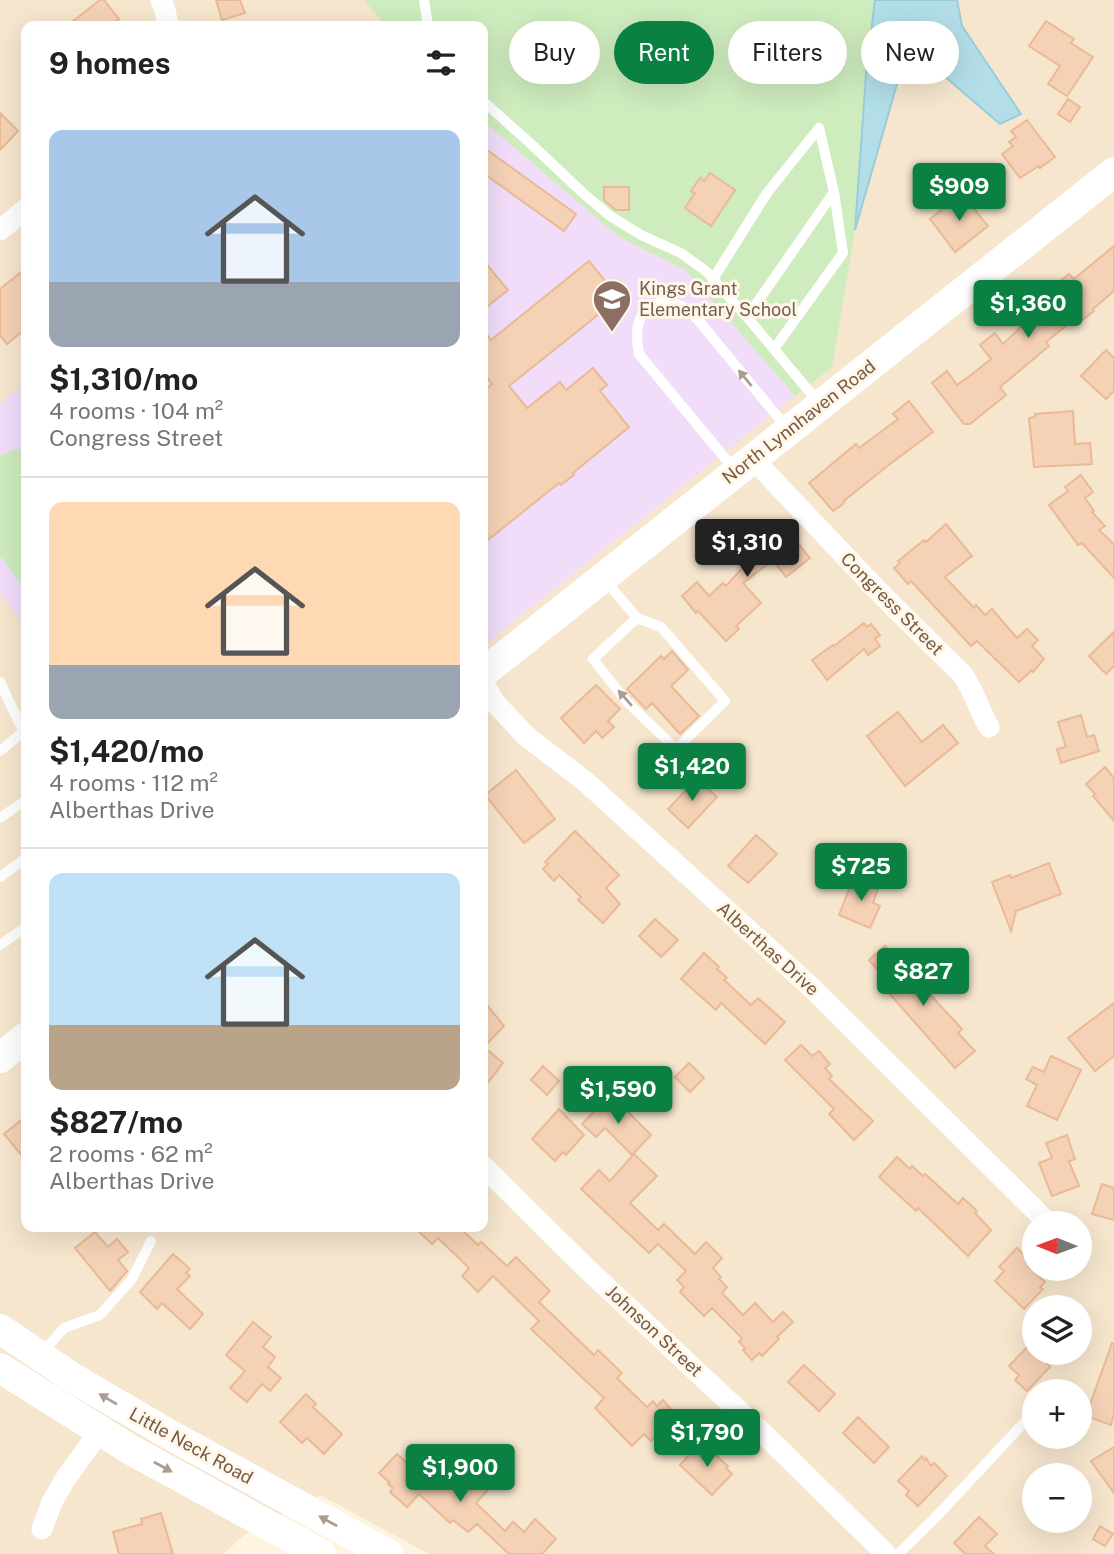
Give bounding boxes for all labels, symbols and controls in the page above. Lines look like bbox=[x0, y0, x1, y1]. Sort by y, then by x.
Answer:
chip: Buy bbox=[509, 21, 600, 84]
chip: Rent bbox=[614, 21, 714, 84]
chip: Filters bbox=[728, 21, 847, 84]
chip: New bbox=[861, 21, 959, 84]
icon: filters bbox=[422, 44, 460, 82]
text: 9 homes bbox=[49, 45, 171, 81]
pin: $909 bbox=[918, 164, 1000, 223]
text: $909 bbox=[929, 172, 989, 199]
icon: home bbox=[192, 176, 318, 302]
school or university icon: Kings Grant Elementary School bbox=[591, 278, 633, 333]
place label: Kings Grant Elementary School bbox=[639, 278, 797, 320]
pin: $1,360 bbox=[971, 280, 1085, 340]
text: $1,360 bbox=[989, 289, 1067, 316]
street label: North Lynnhaven Road bbox=[718, 355, 880, 488]
text: $1,310/mo bbox=[49, 361, 198, 397]
one-way arrow bbox=[738, 369, 753, 387]
text: 4 rooms · 104 m² bbox=[49, 397, 223, 424]
text: Congress Street bbox=[49, 424, 223, 451]
pin: $1,310 bbox=[690, 520, 804, 579]
text: $1,310 bbox=[711, 528, 783, 555]
icon: home bbox=[192, 548, 318, 674]
street label: Congress Street bbox=[837, 548, 948, 659]
one-way arrow bbox=[617, 689, 633, 707]
text: $1,420/mo bbox=[49, 733, 204, 769]
pin: $1,420 bbox=[635, 744, 749, 803]
text: $1,420 bbox=[654, 752, 730, 779]
text: 4 rooms · 112 m² bbox=[49, 769, 218, 796]
text: Alberthas Drive bbox=[49, 796, 215, 823]
pin: $725 bbox=[820, 844, 902, 903]
text: $725 bbox=[831, 852, 891, 879]
street label: Alberthas Drive bbox=[713, 897, 824, 1000]
icon: home bbox=[192, 919, 318, 1045]
pin: $827 bbox=[882, 948, 964, 1008]
text: $827 bbox=[893, 957, 953, 984]
pin: $1,590 bbox=[561, 1066, 675, 1126]
text: $1,590 bbox=[579, 1075, 657, 1102]
text: $827/mo bbox=[49, 1104, 183, 1140]
text: 2 rooms · 62 m² bbox=[49, 1140, 213, 1167]
text: Alberthas Drive bbox=[49, 1167, 215, 1194]
north arrow bbox=[1022, 1211, 1092, 1281]
map controls bbox=[1022, 1211, 1092, 1533]
street label: Johnson Street bbox=[602, 1281, 707, 1381]
button: layers bbox=[1022, 1295, 1092, 1365]
button: + bbox=[1022, 1379, 1092, 1449]
one-way arrow bbox=[99, 1392, 118, 1405]
street label: Little Neck Road bbox=[126, 1403, 257, 1488]
pin: $1,790 bbox=[650, 1410, 764, 1469]
text: $1,790 bbox=[670, 1418, 744, 1445]
pin: $1,900 bbox=[403, 1444, 517, 1504]
text: $1,900 bbox=[422, 1453, 498, 1480]
one-way arrow bbox=[153, 1461, 172, 1473]
button: − bbox=[1022, 1463, 1092, 1533]
one-way arrow bbox=[318, 1515, 338, 1527]

